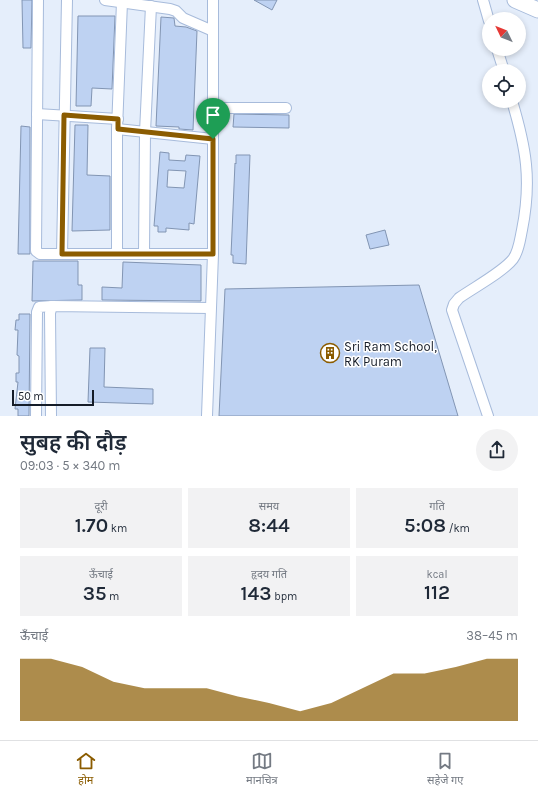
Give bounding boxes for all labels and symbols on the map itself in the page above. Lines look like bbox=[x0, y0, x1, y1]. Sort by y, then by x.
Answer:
north arrow bbox=[482, 12, 526, 56]
pin bbox=[196, 98, 230, 139]
place label: Sri Ram School, RK Puram bbox=[344, 339, 437, 369]
building icon: Sri Ram School, RK Puram bbox=[319, 342, 341, 364]
scale bar bbox=[12, 388, 94, 407]

